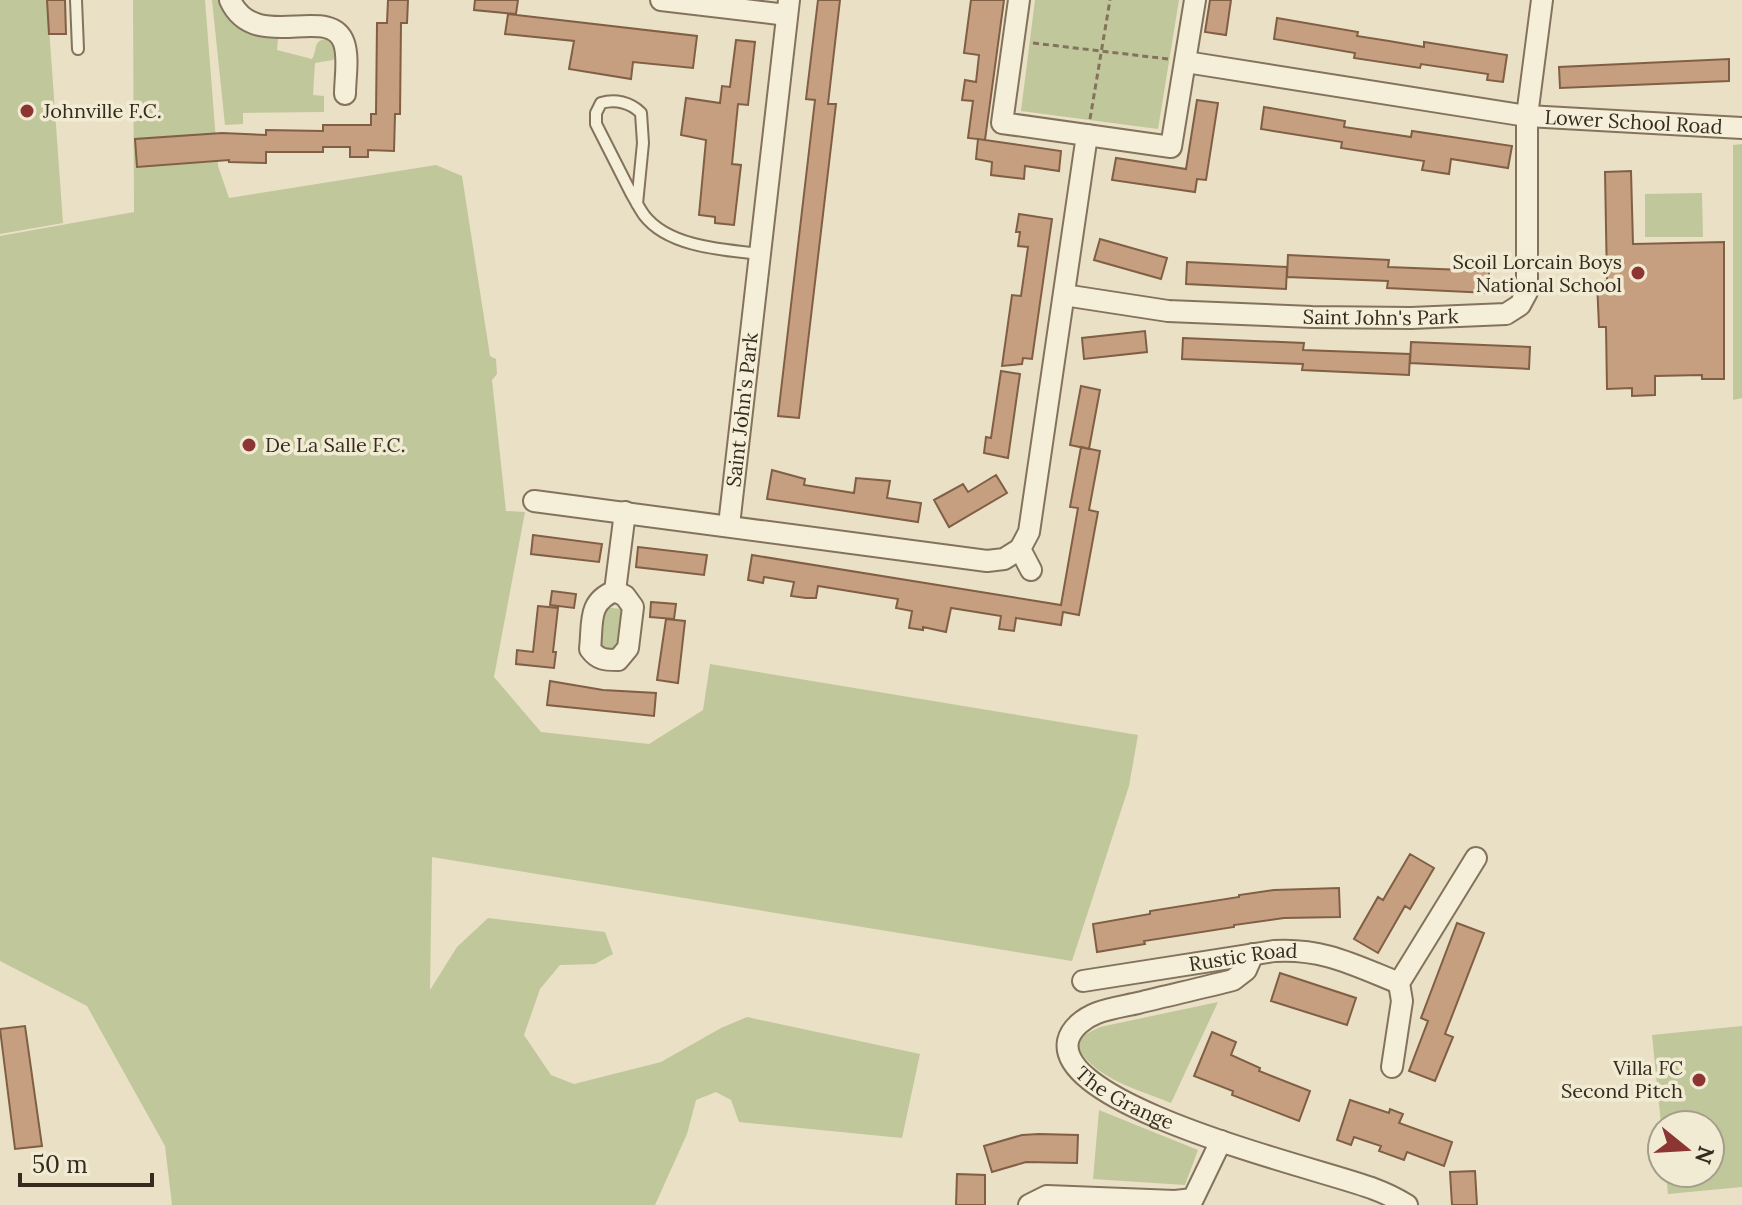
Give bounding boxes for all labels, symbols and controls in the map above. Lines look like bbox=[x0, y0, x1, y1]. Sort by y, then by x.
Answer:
place label: Johnville F.C. bbox=[42, 98, 162, 123]
marker: Johnville F.C. bbox=[18, 102, 36, 120]
street label: Lower School Road bbox=[1544, 104, 1723, 139]
place label: Scoil Lorcain Boys National School bbox=[1453, 249, 1622, 297]
marker: Scoil Lorcain Boys National School bbox=[1629, 264, 1647, 282]
street label: Saint John's Park bbox=[1302, 303, 1459, 330]
street label: Saint John's Park bbox=[720, 331, 763, 488]
place label: De La Salle F.C. bbox=[265, 432, 405, 457]
marker: De La Salle F.C. bbox=[240, 436, 258, 454]
street label: Rustic Road bbox=[1187, 938, 1298, 976]
place label: Villa FC Second Pitch bbox=[1561, 1055, 1683, 1103]
street label: The Grange bbox=[1070, 1060, 1178, 1135]
marker: Villa FC Second Pitch bbox=[1690, 1071, 1708, 1089]
north arrow bbox=[1646, 1109, 1726, 1189]
scale bar bbox=[20, 1137, 152, 1187]
text: N bbox=[1689, 1143, 1721, 1168]
text: 50 m bbox=[32, 1149, 88, 1180]

